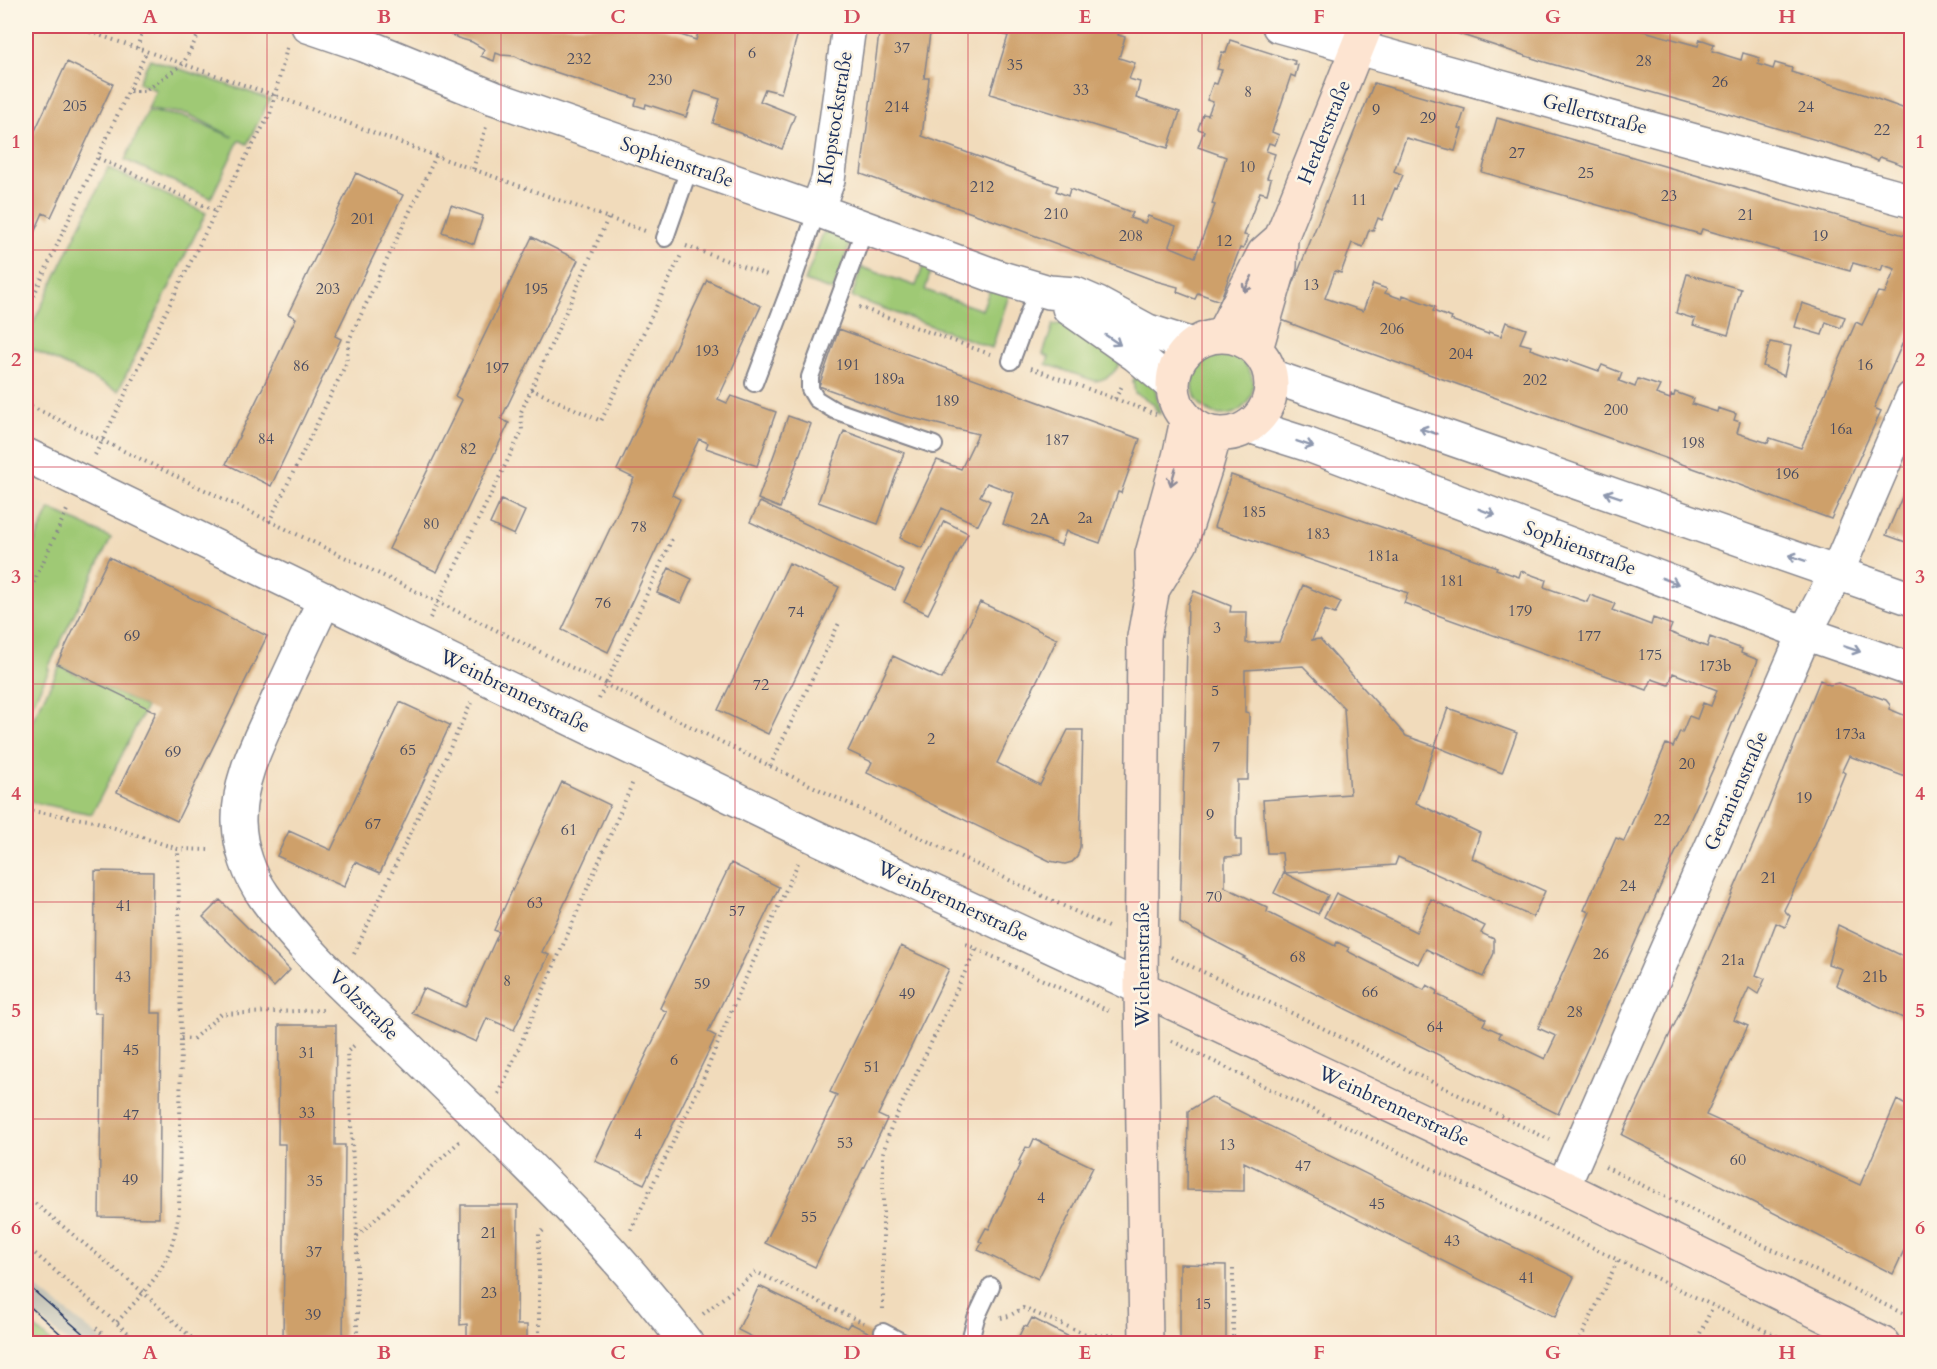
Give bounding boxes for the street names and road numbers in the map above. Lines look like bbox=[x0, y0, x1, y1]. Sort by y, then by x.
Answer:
street label: Klopstockstraße bbox=[811, 49, 859, 187]
street label: Herderstraße bbox=[1291, 76, 1357, 188]
street label: Gellertstraße bbox=[1539, 87, 1651, 141]
street label: Sophienstraße bbox=[617, 130, 737, 194]
street label: Sophienstraße bbox=[1520, 514, 1640, 582]
street label: Weinbrennerstraße bbox=[434, 642, 595, 739]
street label: Geranienstraße bbox=[1698, 727, 1774, 855]
street label: Weinbrennerstraße bbox=[872, 854, 1033, 948]
street label: Wichernstraße bbox=[1129, 902, 1156, 1029]
street label: Volzstraße bbox=[323, 964, 405, 1046]
street label: Weinbrennerstraße bbox=[1313, 1059, 1474, 1153]

